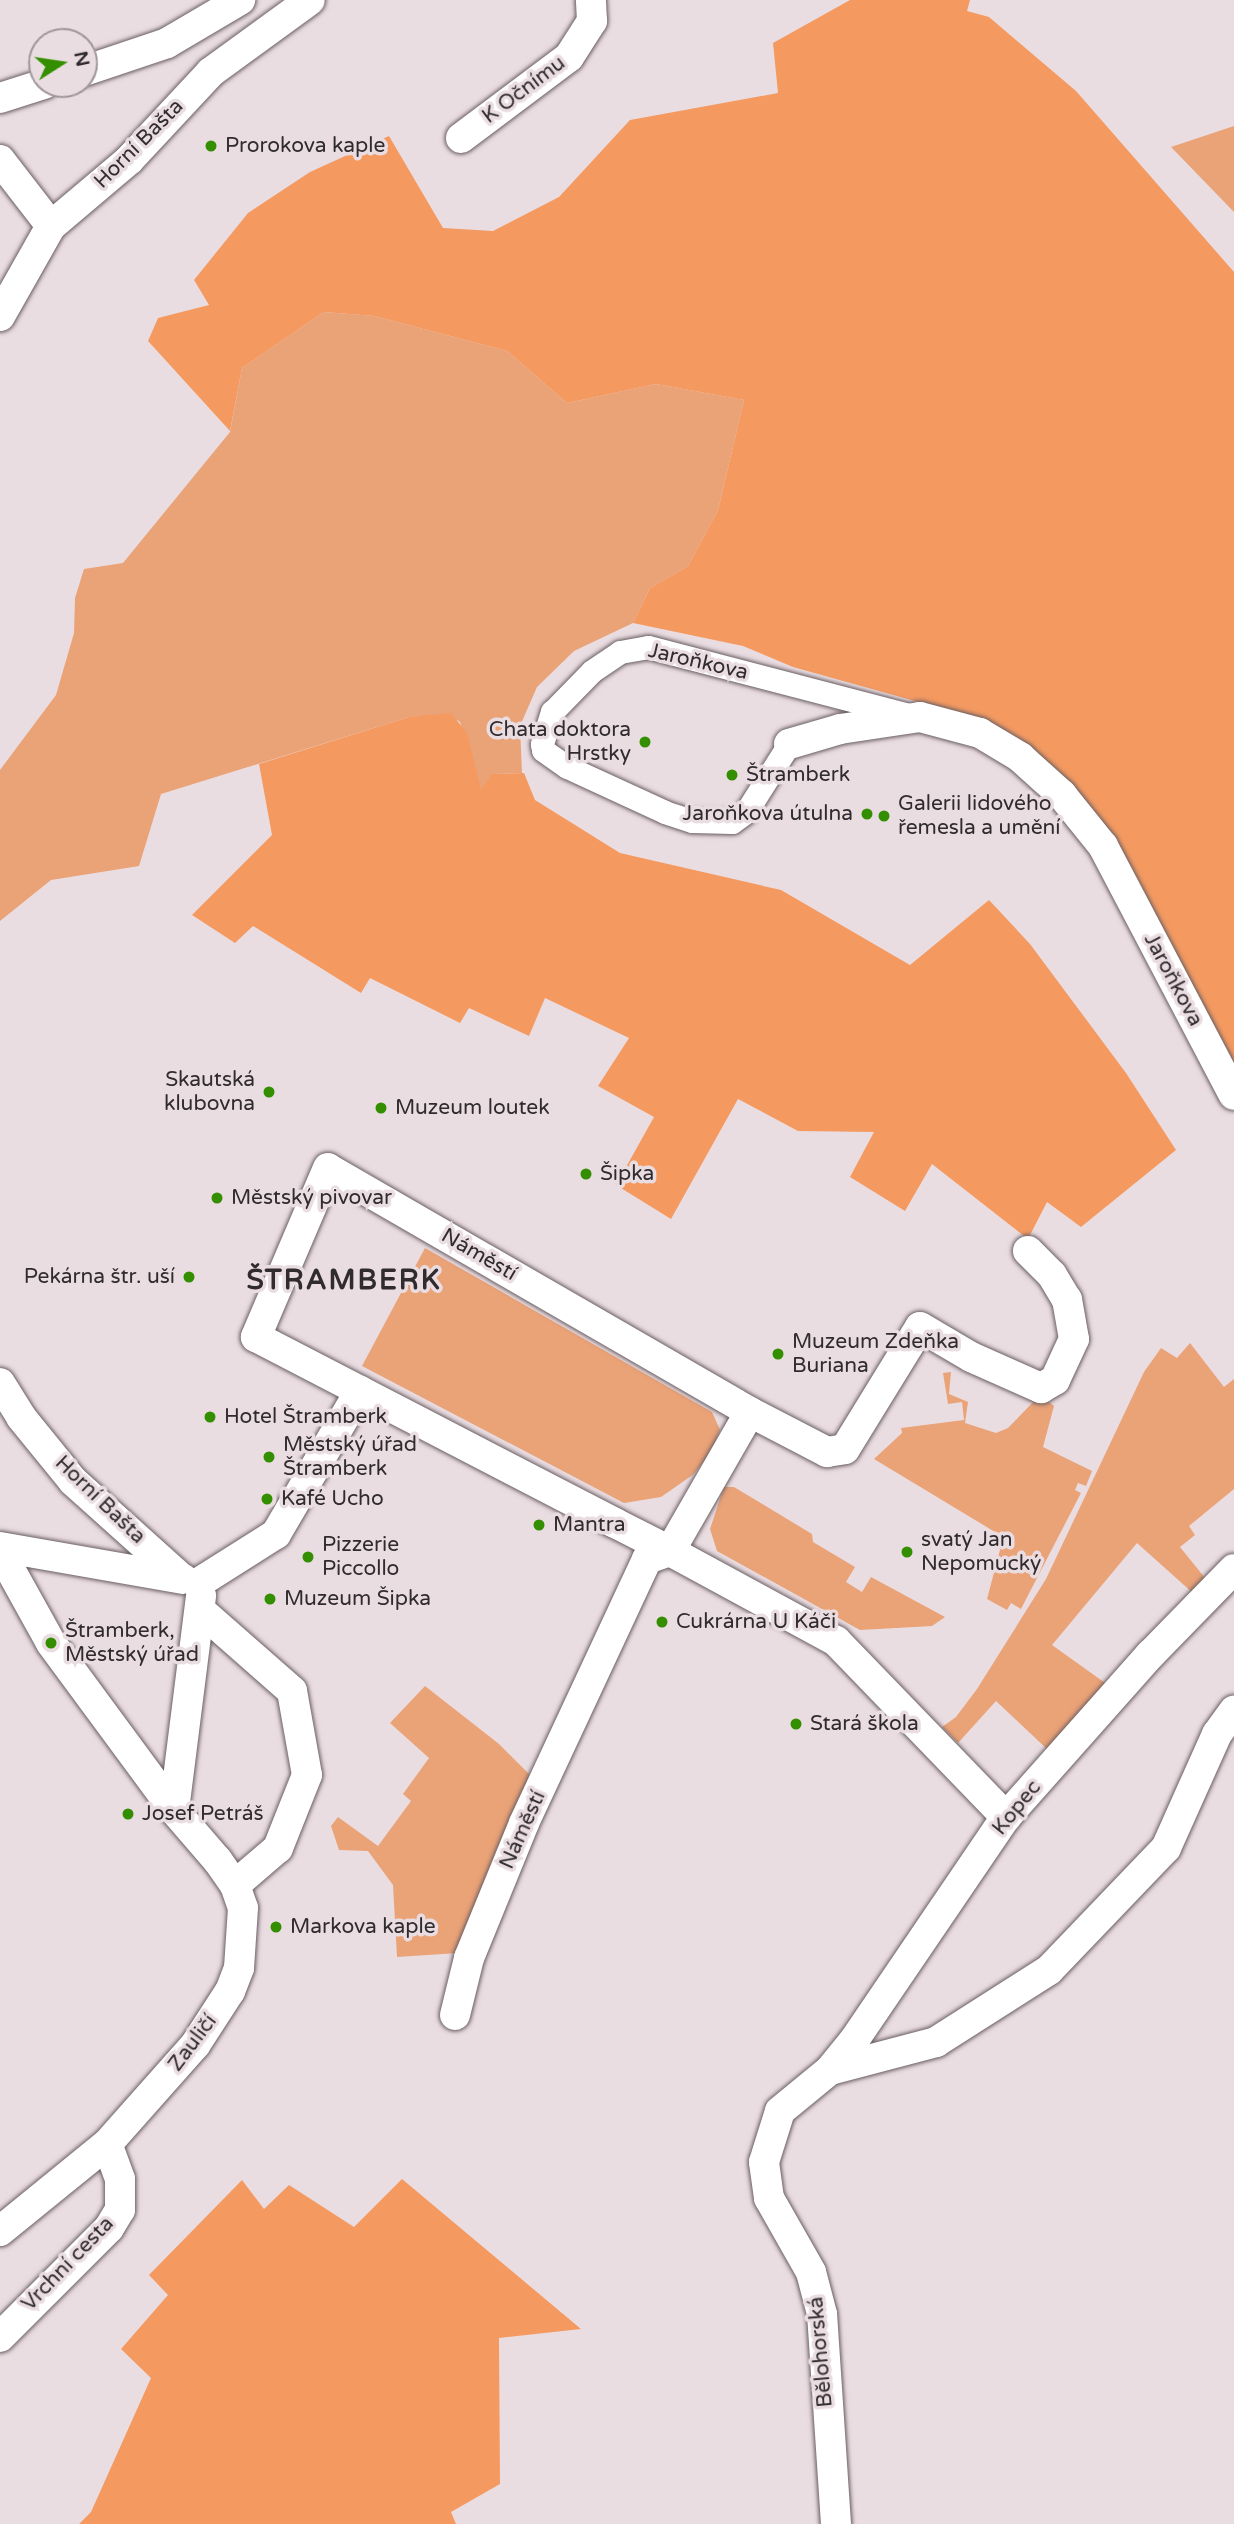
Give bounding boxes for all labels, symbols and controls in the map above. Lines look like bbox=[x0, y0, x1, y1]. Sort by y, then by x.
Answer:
north arrow bbox=[28, 28, 98, 98]
text: N bbox=[69, 49, 94, 69]
street label: K Očnímu bbox=[478, 51, 570, 129]
street label: Horní Bašta bbox=[89, 94, 189, 194]
place label: Prorokova kaple bbox=[225, 133, 385, 159]
marker: Prorokova kaple bbox=[203, 138, 219, 154]
street label: Jaroňkova bbox=[646, 638, 750, 686]
place label: Chata doktora Hrstky bbox=[489, 717, 631, 767]
marker: Chata doktora Hrstky bbox=[637, 734, 653, 750]
place label: Štramberk bbox=[746, 762, 850, 788]
marker: Štramberk bbox=[724, 767, 740, 783]
place label: Galerii lidového řemesla a umění bbox=[898, 791, 1061, 841]
place label: Jaroňkova útulna bbox=[683, 801, 853, 827]
marker: Jaroňkova útulna bbox=[859, 806, 875, 822]
marker: Galerii lidového řemesla a umění bbox=[876, 808, 892, 824]
street label: Jaroňkova bbox=[1138, 929, 1208, 1031]
place label: Skautská klubovna bbox=[164, 1067, 255, 1117]
marker: Skautská klubovna bbox=[261, 1084, 277, 1100]
place label: Muzeum loutek bbox=[395, 1095, 550, 1121]
marker: Muzeum loutek bbox=[373, 1100, 389, 1116]
place label: Šipka bbox=[600, 1161, 654, 1187]
marker: Šipka bbox=[578, 1166, 594, 1182]
place label: Městský pivovar bbox=[231, 1185, 392, 1211]
marker: Městský pivovar bbox=[209, 1190, 225, 1206]
street label: Náměstí bbox=[437, 1223, 521, 1287]
district label: ŠTRAMBERK bbox=[248, 1263, 440, 1297]
place label: Pekárna štr. uší bbox=[24, 1264, 175, 1290]
marker: Pekárna štr. uší bbox=[181, 1269, 197, 1285]
place label: Muzeum Zdeňka Buriana bbox=[792, 1329, 959, 1379]
marker: Muzeum Zdeňka Buriana bbox=[770, 1346, 786, 1362]
place label: Hotel Štramberk bbox=[224, 1404, 387, 1430]
marker: Hotel Štramberk bbox=[202, 1409, 218, 1425]
place label: Městský úřad Štramberk bbox=[283, 1432, 417, 1482]
marker: Městský úřad Štramberk bbox=[261, 1449, 277, 1465]
street label: Horní Bašta bbox=[50, 1451, 150, 1549]
place label: Kafé Ucho bbox=[281, 1486, 384, 1512]
marker: Kafé Ucho bbox=[259, 1491, 275, 1507]
place label: Mantra bbox=[553, 1512, 625, 1538]
marker: Mantra bbox=[531, 1517, 547, 1533]
place label: svatý Jan Nepomucký bbox=[921, 1527, 1041, 1577]
place label: Pizzerie Piccollo bbox=[322, 1532, 399, 1582]
marker: svatý Jan Nepomucký bbox=[899, 1544, 915, 1560]
marker: Pizzerie Piccollo bbox=[300, 1549, 316, 1565]
place label: Muzeum Šipka bbox=[284, 1586, 431, 1612]
marker: Muzeum Šipka bbox=[262, 1591, 278, 1607]
place label: Cukrárna U Káči bbox=[676, 1609, 836, 1635]
marker: Cukrárna U Káči bbox=[654, 1614, 670, 1630]
place label: Štramberk, Městský úřad bbox=[65, 1618, 199, 1668]
marker: Štramberk, Městský úřad bbox=[43, 1635, 59, 1651]
place label: Stará škola bbox=[810, 1711, 919, 1737]
marker: Stará škola bbox=[788, 1716, 804, 1732]
street label: Kopec bbox=[987, 1776, 1047, 1840]
street label: Náměstí bbox=[495, 1787, 551, 1873]
place label: Josef Petráš bbox=[142, 1801, 264, 1827]
marker: Josef Petráš bbox=[120, 1806, 136, 1822]
place label: Markova kaple bbox=[290, 1914, 436, 1940]
marker: Markova kaple bbox=[268, 1919, 284, 1935]
street label: Zauličí bbox=[163, 2010, 223, 2076]
street label: Vrchní cesta bbox=[17, 2211, 119, 2317]
street label: Bělohorská bbox=[804, 2296, 838, 2408]

